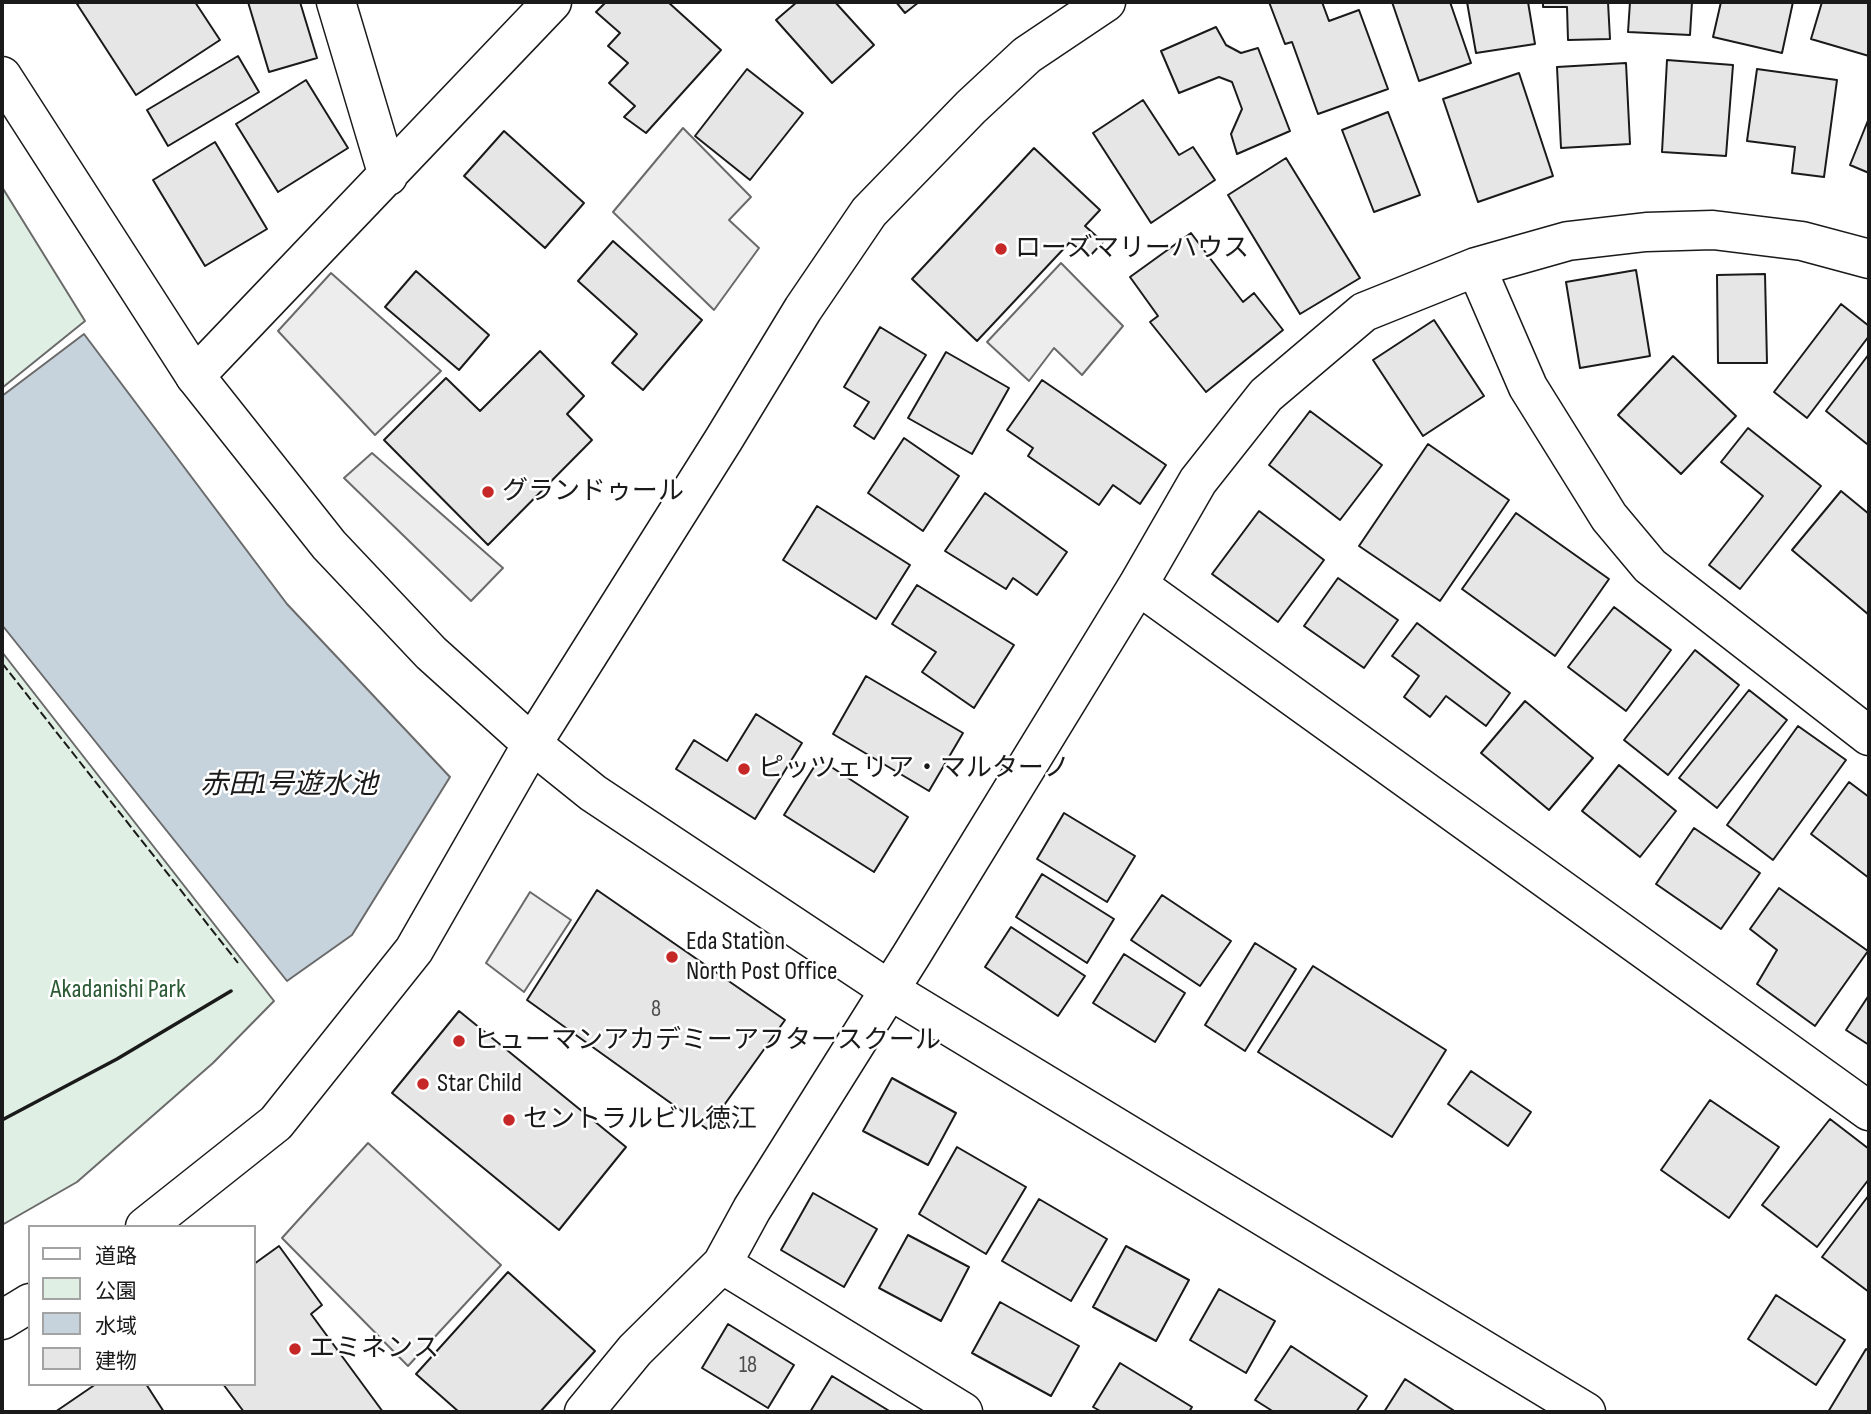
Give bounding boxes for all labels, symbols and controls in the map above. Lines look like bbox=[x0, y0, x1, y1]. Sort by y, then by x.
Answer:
place label: ローズマリーハウス bbox=[1015, 233, 1249, 265]
marker: ローズマリーハウス bbox=[993, 241, 1009, 257]
place label: グランドゥール bbox=[502, 476, 684, 508]
marker: グランドゥール bbox=[480, 484, 496, 500]
place label: ピッツェリア・マルターノ bbox=[758, 753, 1070, 785]
marker: ピッツェリア・マルターノ bbox=[736, 761, 752, 777]
water label: 赤田1号遊水池 bbox=[200, 769, 378, 803]
place label: Eda Station North Post Office bbox=[686, 926, 837, 988]
marker: Eda Station North Post Office bbox=[664, 949, 680, 965]
park label: Akadanishi Park bbox=[50, 974, 186, 1006]
house number: 8 bbox=[651, 996, 661, 1024]
place label: ヒューマンアカデミーアフタースクール bbox=[473, 1025, 941, 1057]
marker: ヒューマンアカデミーアフタースクール bbox=[451, 1033, 467, 1049]
place label: Star Child bbox=[437, 1068, 522, 1100]
marker: Star Child bbox=[415, 1076, 431, 1092]
place label: セントラルビル徳江 bbox=[523, 1104, 757, 1136]
marker: セントラルビル徳江 bbox=[501, 1112, 517, 1128]
legend bbox=[28, 1225, 256, 1386]
text: 道路 bbox=[95, 1244, 137, 1269]
text: 公園 bbox=[95, 1279, 137, 1304]
text: 水域 bbox=[95, 1314, 137, 1339]
place label: エミネンス bbox=[309, 1333, 439, 1365]
marker: エミネンス bbox=[287, 1341, 303, 1357]
text: 建物 bbox=[95, 1349, 137, 1374]
house number: 18 bbox=[739, 1352, 757, 1380]

